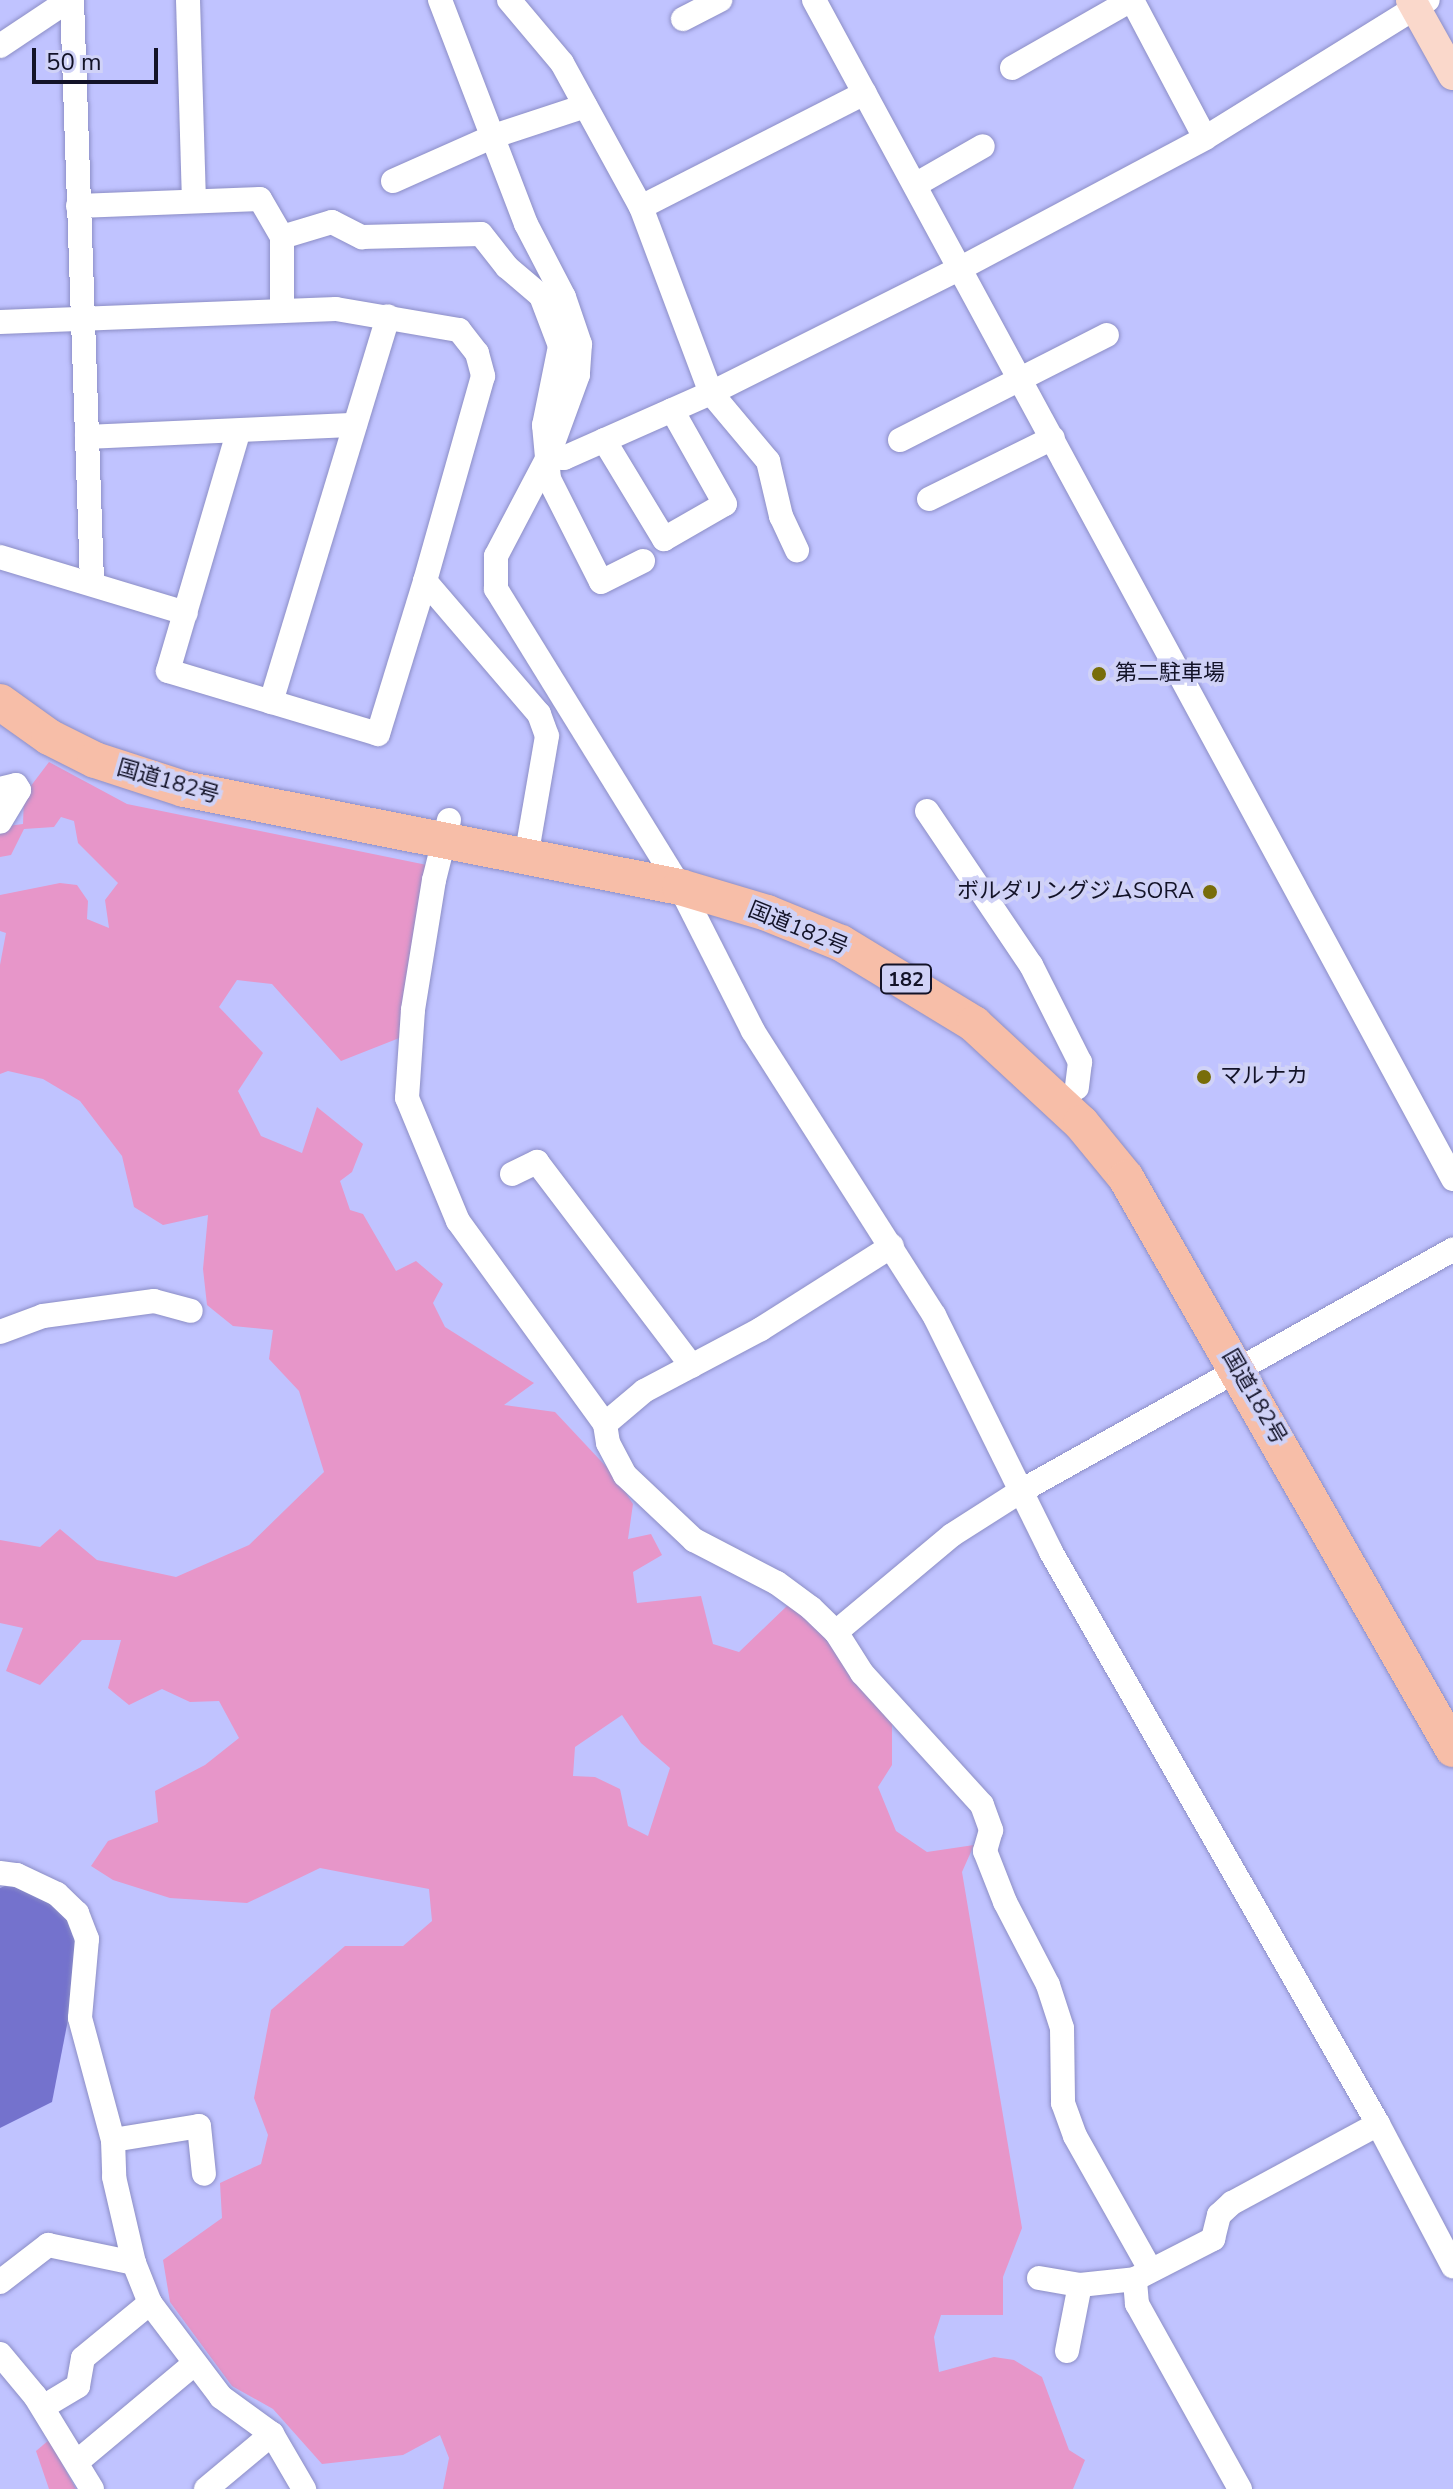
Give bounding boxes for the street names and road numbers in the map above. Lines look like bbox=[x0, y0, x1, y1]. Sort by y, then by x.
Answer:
street label: 国道182号 bbox=[114, 755, 222, 809]
street label: 国道182号 bbox=[744, 897, 852, 961]
road number: 182 bbox=[880, 963, 932, 995]
street label: 国道182号 bbox=[1216, 1345, 1292, 1449]

